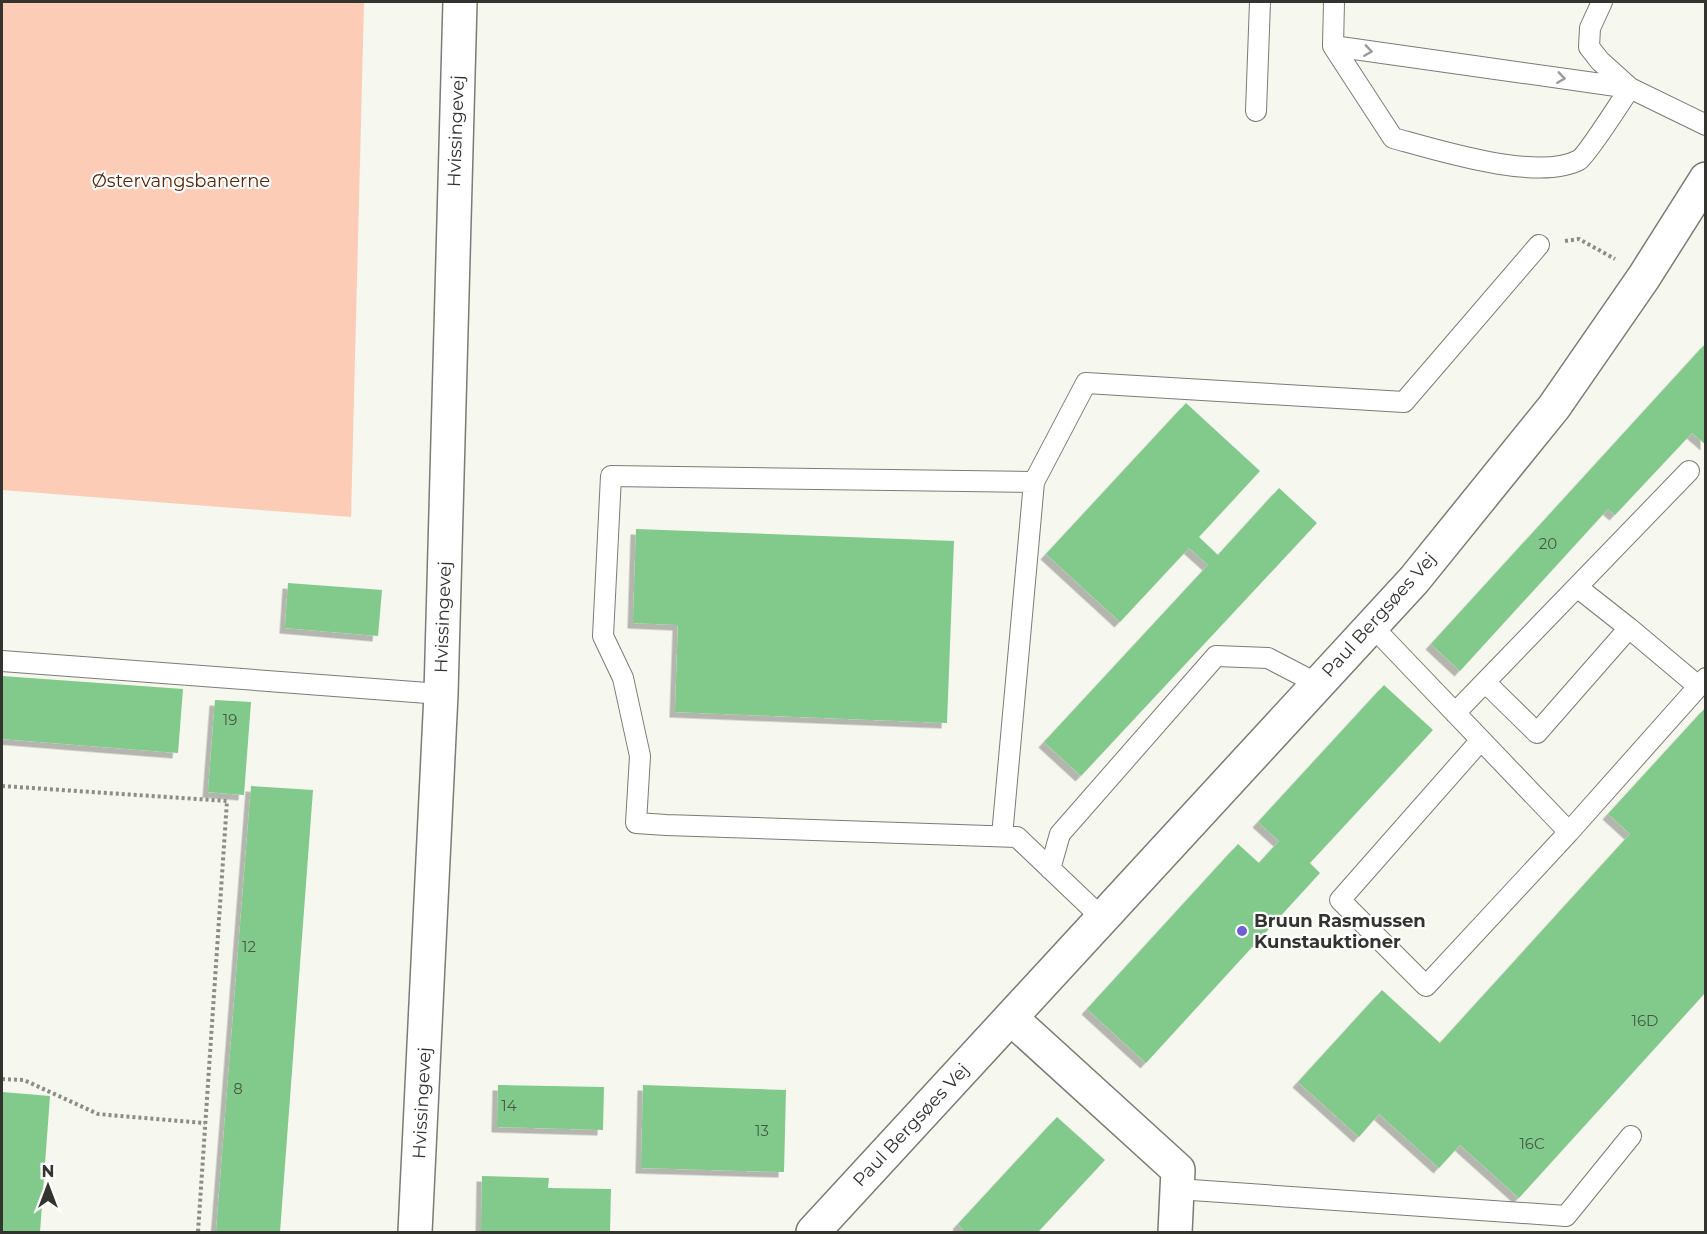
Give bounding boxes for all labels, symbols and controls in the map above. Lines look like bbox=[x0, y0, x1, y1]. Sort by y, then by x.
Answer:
one-way arrow bbox=[1364, 44, 1373, 56]
one-way arrow bbox=[1557, 72, 1566, 84]
street label: Hvissingevej bbox=[443, 75, 469, 187]
park label: Østervangsbanerne bbox=[92, 170, 270, 192]
house number: 20 bbox=[1539, 534, 1557, 553]
street label: Paul Bergsøes Vej bbox=[1317, 548, 1441, 682]
street label: Hvissingevej bbox=[430, 561, 456, 673]
house number: 19 bbox=[223, 710, 237, 729]
place label: Bruun Rasmussen Kunstauktioner bbox=[1254, 910, 1426, 953]
marker: Bruun Rasmussen Kunstauktioner bbox=[1235, 924, 1249, 938]
house number: 12 bbox=[242, 937, 256, 956]
house number: 16D bbox=[1632, 1011, 1658, 1030]
street label: Hvissingevej bbox=[408, 1047, 436, 1159]
street label: Paul Bergsøes Vej bbox=[848, 1059, 974, 1191]
house number: 8 bbox=[233, 1079, 243, 1098]
house number: 14 bbox=[501, 1096, 517, 1115]
house number: 13 bbox=[755, 1121, 769, 1140]
house number: 16C bbox=[1519, 1134, 1545, 1153]
north arrow bbox=[18, 1156, 78, 1216]
text: N bbox=[42, 1162, 54, 1181]

